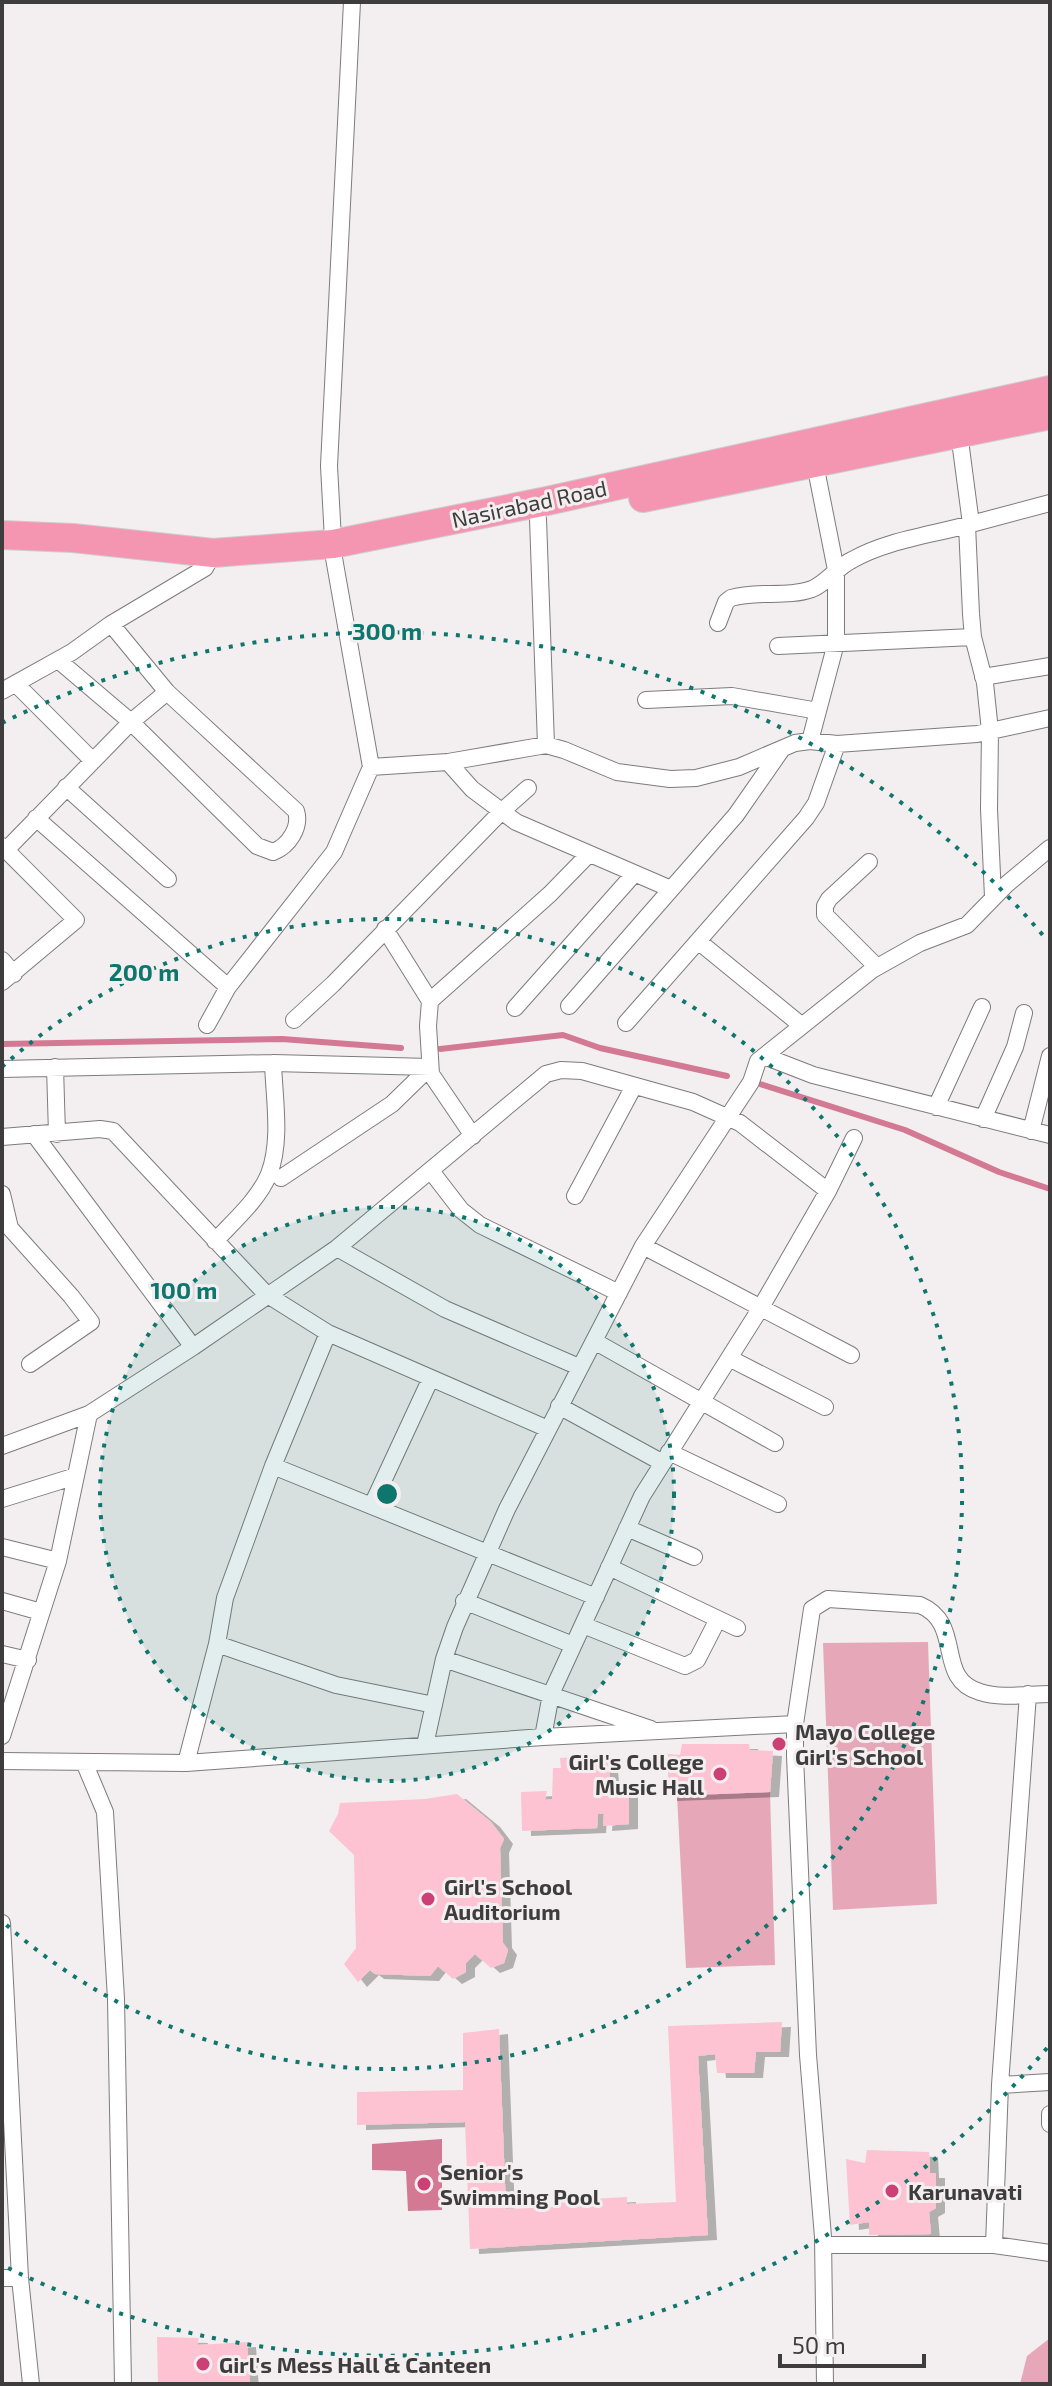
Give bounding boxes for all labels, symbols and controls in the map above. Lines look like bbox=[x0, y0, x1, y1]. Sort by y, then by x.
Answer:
street label: Nasirabad Road bbox=[449, 474, 609, 532]
text: 300 m bbox=[352, 616, 422, 645]
text: 200 m bbox=[109, 957, 179, 986]
text: 100 m bbox=[151, 1275, 217, 1304]
centre of rings bbox=[373, 1480, 401, 1508]
place label: Mayo College Girl's School bbox=[795, 1718, 935, 1769]
marker: Mayo College Girl's School bbox=[770, 1735, 788, 1753]
place label: Girl's College Music Hall bbox=[569, 1748, 705, 1799]
marker: Girl's College Music Hall bbox=[711, 1765, 729, 1783]
place label: Girl's School Auditorium bbox=[444, 1873, 573, 1924]
marker: Girl's School Auditorium bbox=[419, 1890, 437, 1908]
place label: Senior's Swimming Pool bbox=[440, 2158, 601, 2209]
marker: Senior's Swimming Pool bbox=[415, 2175, 433, 2193]
place label: Karunavati bbox=[908, 2178, 1023, 2204]
marker: Karunavati bbox=[883, 2182, 901, 2200]
scale bar bbox=[780, 2318, 924, 2368]
text: 50 m bbox=[792, 2330, 846, 2359]
place label: Girl's Mess Hall & Canteen bbox=[219, 2351, 491, 2377]
marker: Girl's Mess Hall & Canteen bbox=[194, 2355, 212, 2373]

